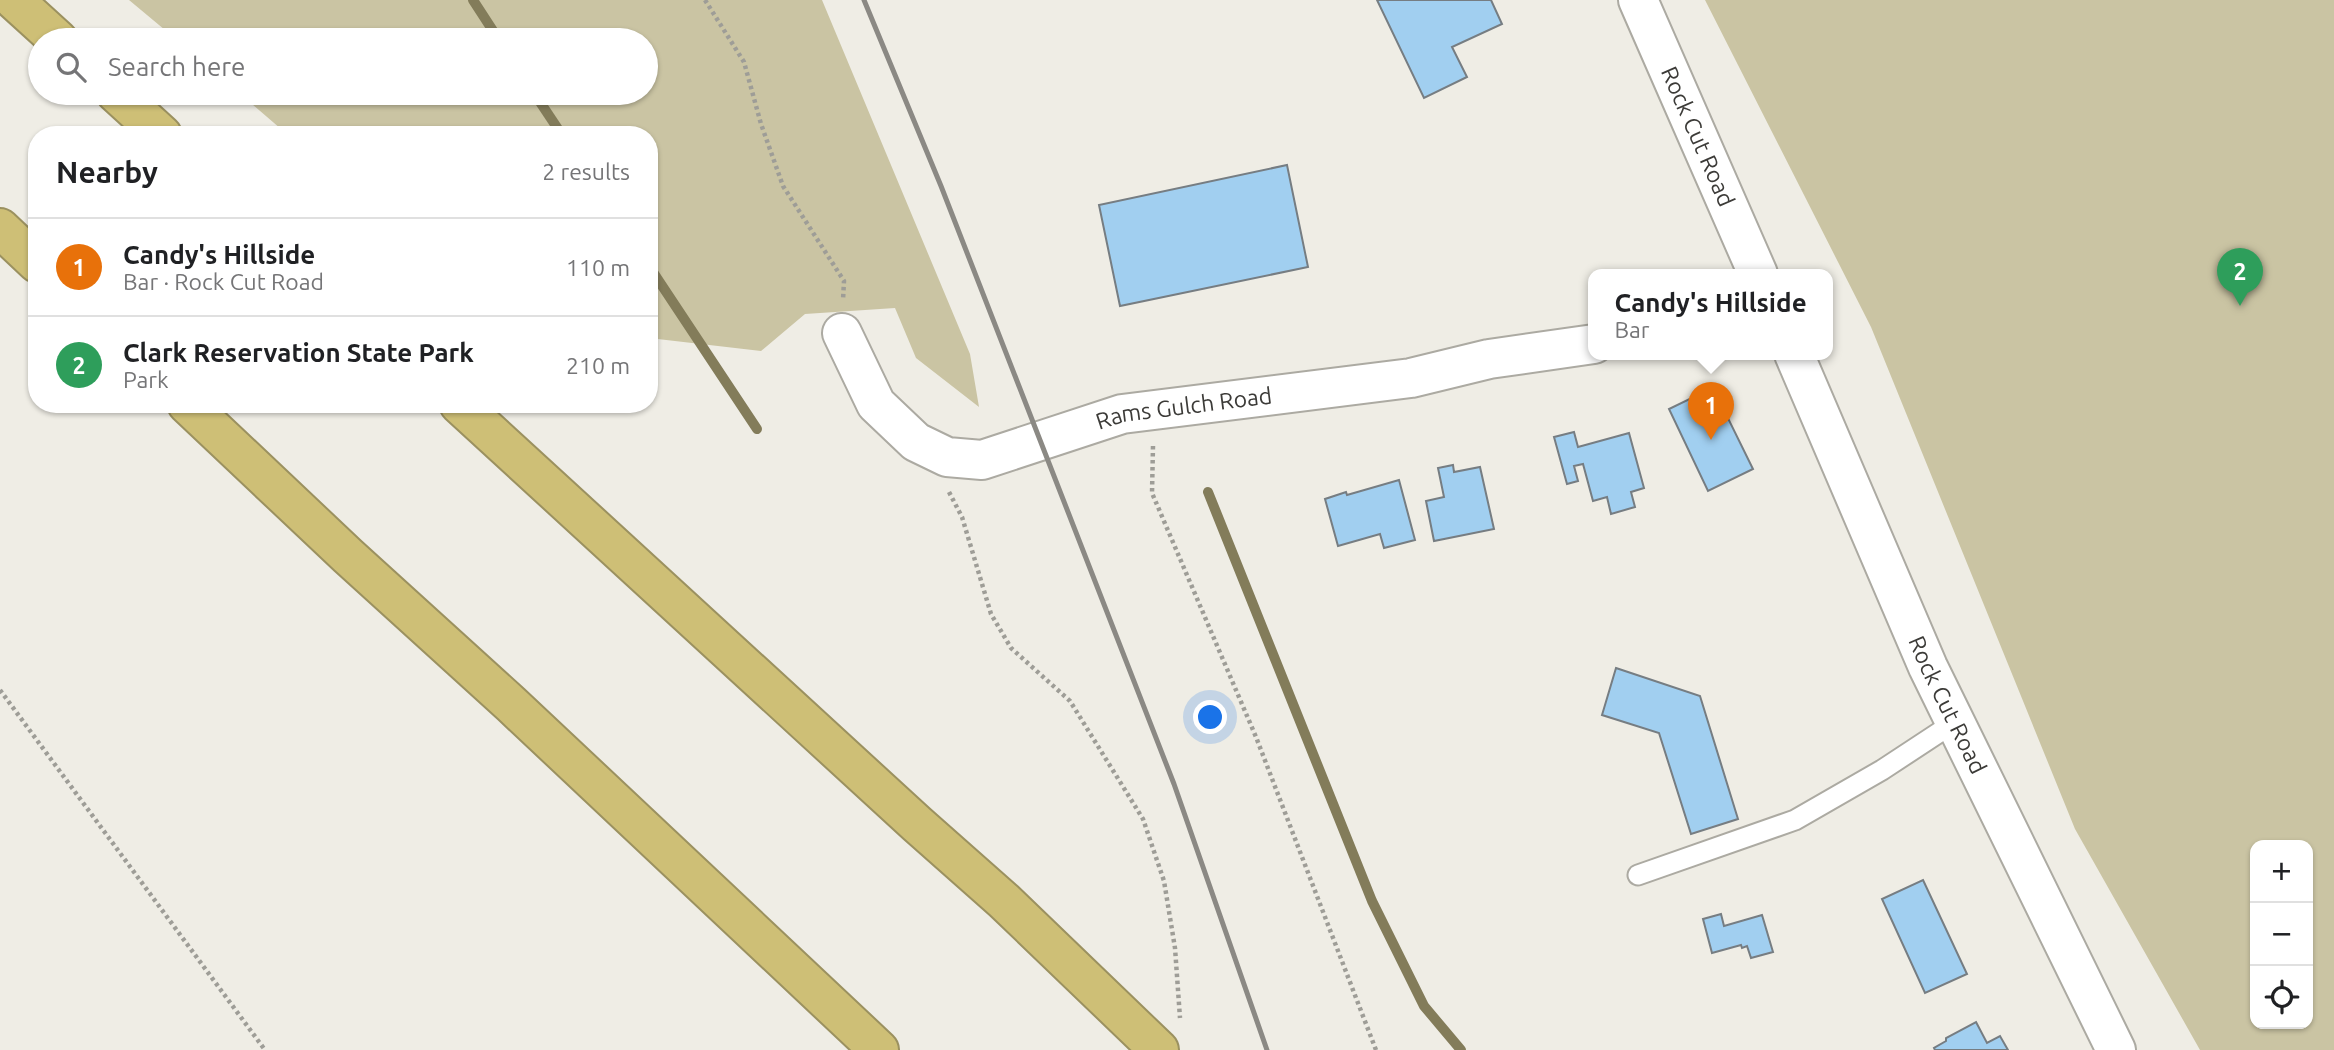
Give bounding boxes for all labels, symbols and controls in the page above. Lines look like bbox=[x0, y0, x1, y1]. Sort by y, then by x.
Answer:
search box bbox=[28, 28, 658, 105]
icon: search bbox=[52, 48, 90, 86]
text: Search here bbox=[108, 52, 245, 81]
street label: Rock Cut Road bbox=[1657, 63, 1740, 210]
text: Nearby bbox=[56, 155, 158, 189]
text: 2 results bbox=[542, 159, 630, 184]
text: Candy's Hillside bbox=[123, 240, 315, 269]
pin: 2 bbox=[2217, 248, 2263, 306]
text: 1 bbox=[73, 255, 85, 280]
text: 110 m bbox=[566, 255, 630, 280]
text: Bar · Rock Cut Road bbox=[123, 269, 324, 294]
popup bbox=[1588, 269, 1833, 360]
text: Candy's Hillside bbox=[1614, 288, 1807, 317]
text: Bar bbox=[1614, 317, 1650, 342]
text: Clark Reservation State Park bbox=[123, 338, 474, 367]
text: 2 bbox=[73, 353, 85, 378]
text: 210 m bbox=[566, 353, 630, 378]
text: Park bbox=[123, 367, 169, 392]
street label: Rams Gulch Road bbox=[1093, 382, 1273, 434]
pin: 1 bbox=[1688, 382, 1734, 440]
street label: Rock Cut Road bbox=[1904, 632, 1991, 778]
your location bbox=[1193, 700, 1227, 734]
map controls bbox=[2250, 840, 2313, 1029]
button: + bbox=[2250, 840, 2313, 903]
button: − bbox=[2250, 903, 2313, 966]
button: locate bbox=[2250, 966, 2313, 1029]

